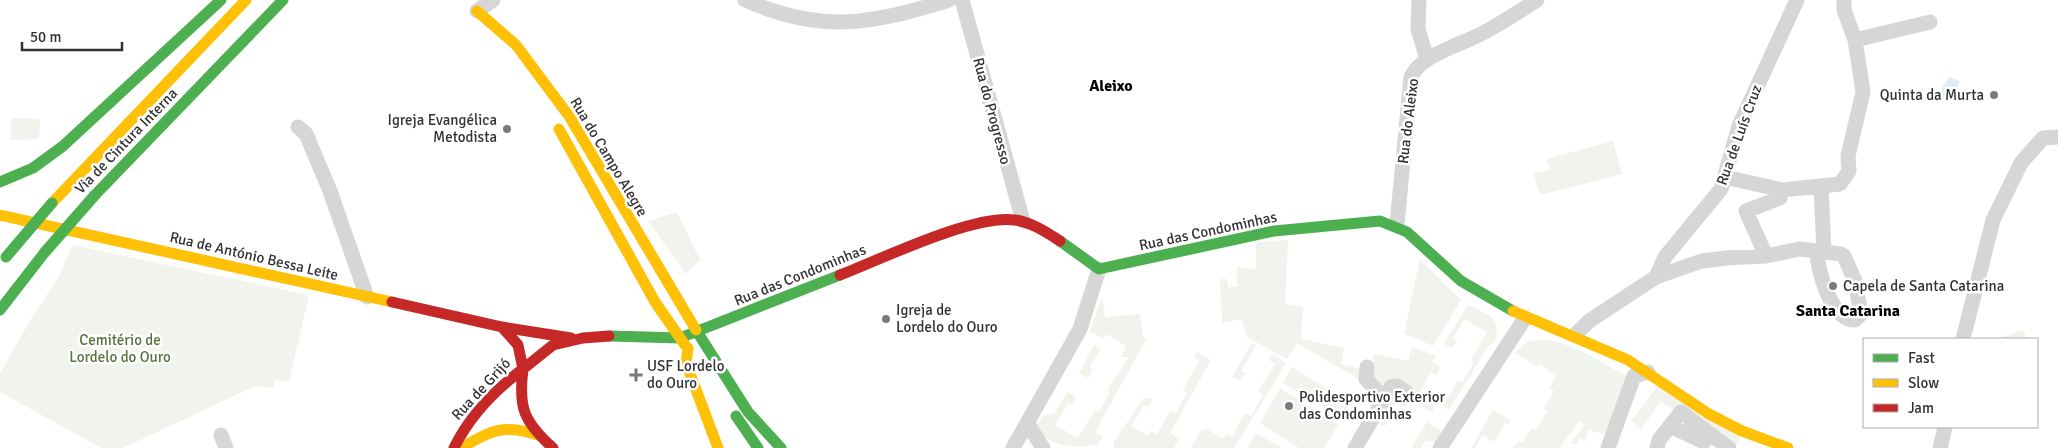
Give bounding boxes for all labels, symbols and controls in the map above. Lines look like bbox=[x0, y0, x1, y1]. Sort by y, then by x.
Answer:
scale bar bbox=[22, 20, 122, 52]
text: 50 m bbox=[30, 28, 61, 46]
street label: Rua do Progresso bbox=[969, 56, 1015, 167]
district label: Aleixo bbox=[1089, 76, 1133, 96]
street label: Rua do Aleixo bbox=[1394, 77, 1422, 165]
street label: Rua de Luís Cruz bbox=[1712, 82, 1766, 188]
street label: Via de Cintura Interna bbox=[71, 84, 181, 198]
place label: Quinta da Murta bbox=[1880, 86, 1984, 104]
marker: Quinta da Murta bbox=[1988, 89, 2000, 101]
street label: Rua do Campo Alegre bbox=[566, 94, 652, 220]
place label: Igreja Evangélica Metodista bbox=[388, 111, 497, 146]
marker: Igreja Evangélica Metodista bbox=[501, 123, 513, 135]
street label: Rua das Condominhas bbox=[1137, 208, 1279, 254]
street label: Rua de António Bessa Leite bbox=[168, 228, 340, 284]
street label: Rua das Condominhas bbox=[732, 240, 869, 310]
place label: Capela de Santa Catarina bbox=[1843, 277, 2004, 295]
marker: Capela de Santa Catarina bbox=[1827, 280, 1839, 292]
place label: Igreja de Lordelo do Ouro bbox=[896, 301, 998, 336]
district label: Santa Catarina bbox=[1796, 301, 1900, 321]
marker: Igreja de Lordelo do Ouro bbox=[880, 313, 892, 325]
park label: Cemitério de Lordelo do Ouro bbox=[69, 331, 171, 366]
legend bbox=[1863, 338, 2038, 428]
text: Fast bbox=[1908, 349, 1935, 367]
street label: Rua de Grijó bbox=[448, 354, 514, 424]
place label: USF Lordelo do Ouro bbox=[647, 357, 725, 392]
marker: USF Lordelo do Ouro bbox=[629, 368, 643, 382]
text: Slow bbox=[1908, 374, 1939, 392]
place label: Polidesportivo Exterior das Condominhas bbox=[1299, 388, 1446, 423]
text: Jam bbox=[1908, 399, 1934, 417]
marker: Polidesportivo Exterior das Condominhas bbox=[1283, 400, 1295, 412]

